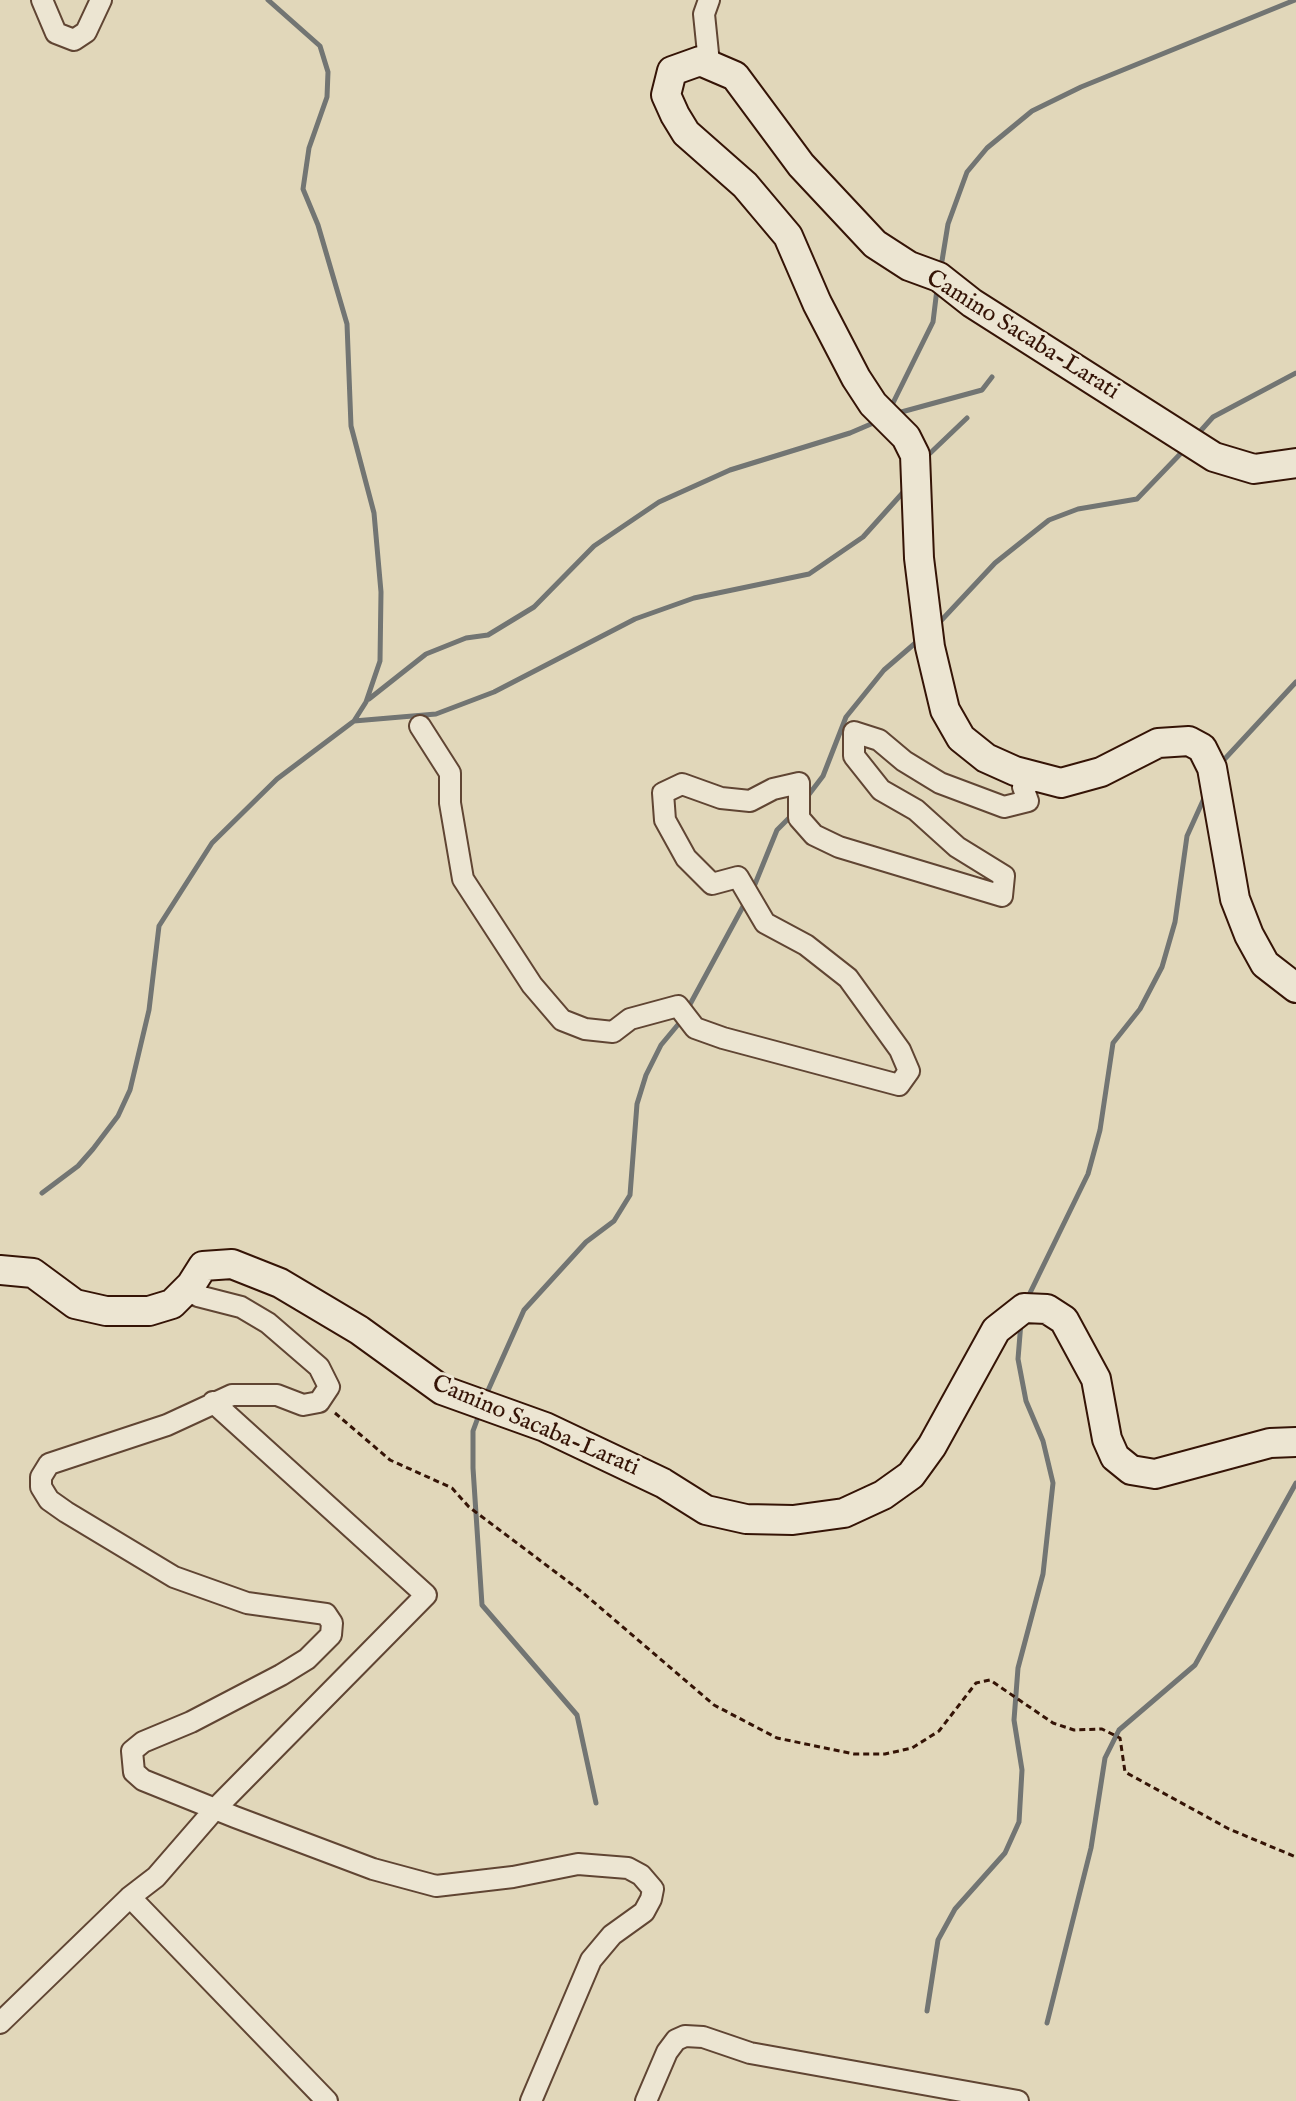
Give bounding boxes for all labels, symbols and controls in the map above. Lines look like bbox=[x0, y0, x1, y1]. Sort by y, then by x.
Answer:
street label: Camino Sacaba-Larati bbox=[920, 265, 1124, 407]
street label: Camino Sacaba-Larati bbox=[427, 1370, 643, 1484]

